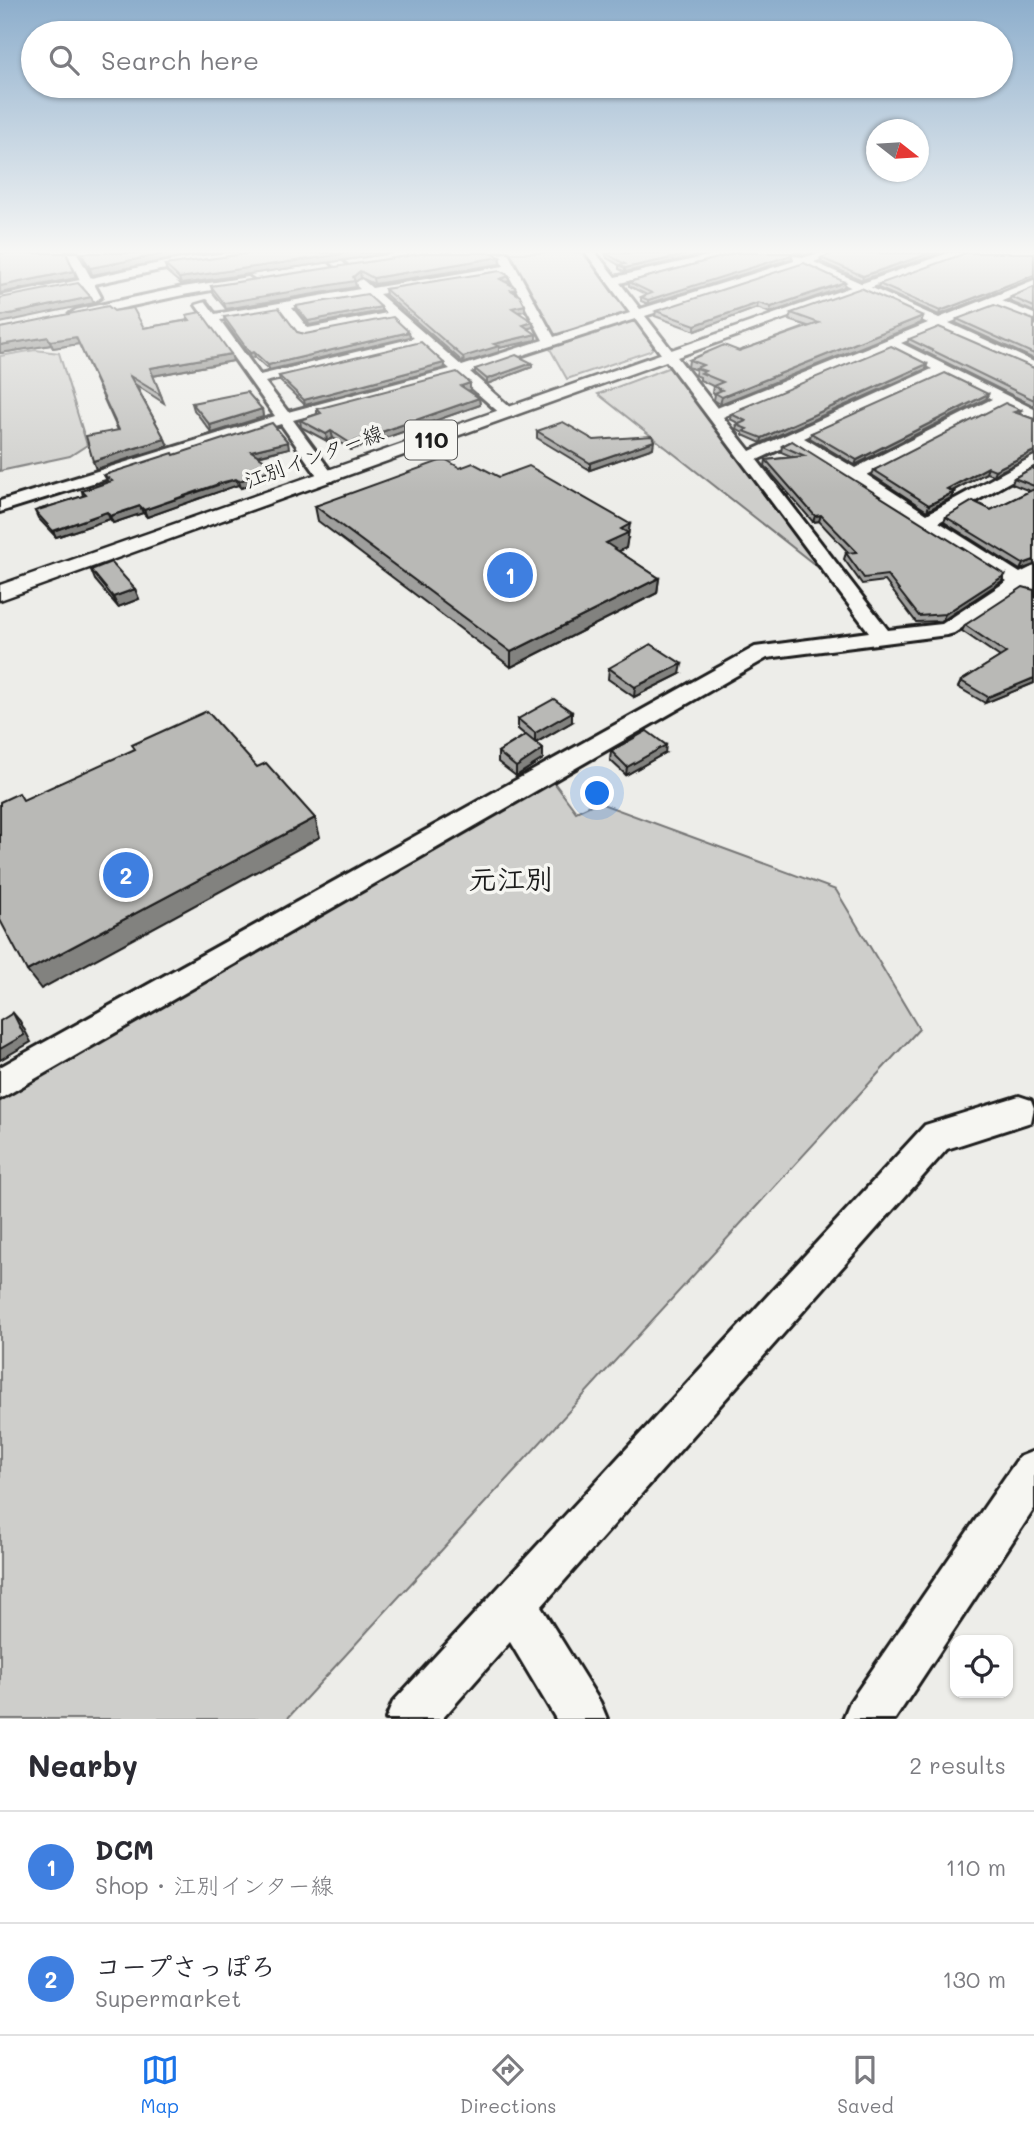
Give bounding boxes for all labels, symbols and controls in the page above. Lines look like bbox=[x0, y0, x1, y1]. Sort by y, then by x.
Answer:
search box bbox=[21, 21, 1013, 98]
icon: search bbox=[45, 41, 83, 79]
text: Search here bbox=[101, 43, 259, 77]
north arrow bbox=[866, 119, 929, 182]
street label: 江別インター線 bbox=[240, 418, 387, 493]
road number: 110 bbox=[405, 420, 457, 460]
pin: 1 bbox=[487, 549, 533, 601]
your location bbox=[580, 776, 614, 810]
pin: 2 bbox=[103, 849, 149, 901]
district label: 元江別 bbox=[469, 860, 553, 896]
map controls bbox=[950, 1635, 1013, 1698]
button: locate bbox=[950, 1635, 1013, 1698]
text: Nearby bbox=[28, 1745, 138, 1785]
text: 2 results bbox=[909, 1750, 1006, 1780]
text: DCM bbox=[95, 1833, 154, 1867]
text: 1 bbox=[46, 1852, 56, 1882]
text: 110 m bbox=[946, 1852, 1006, 1882]
text: Shop · 江別インター線 bbox=[95, 1870, 334, 1900]
text: コープさっぽろ bbox=[95, 1949, 276, 1983]
text: 2 bbox=[45, 1964, 57, 1994]
text: 130 m bbox=[942, 1964, 1006, 1994]
text: Supermarket bbox=[95, 1983, 241, 2013]
tab: Map bbox=[140, 2051, 179, 2118]
tab: Directions bbox=[460, 2051, 556, 2118]
tab: Saved bbox=[837, 2051, 894, 2118]

